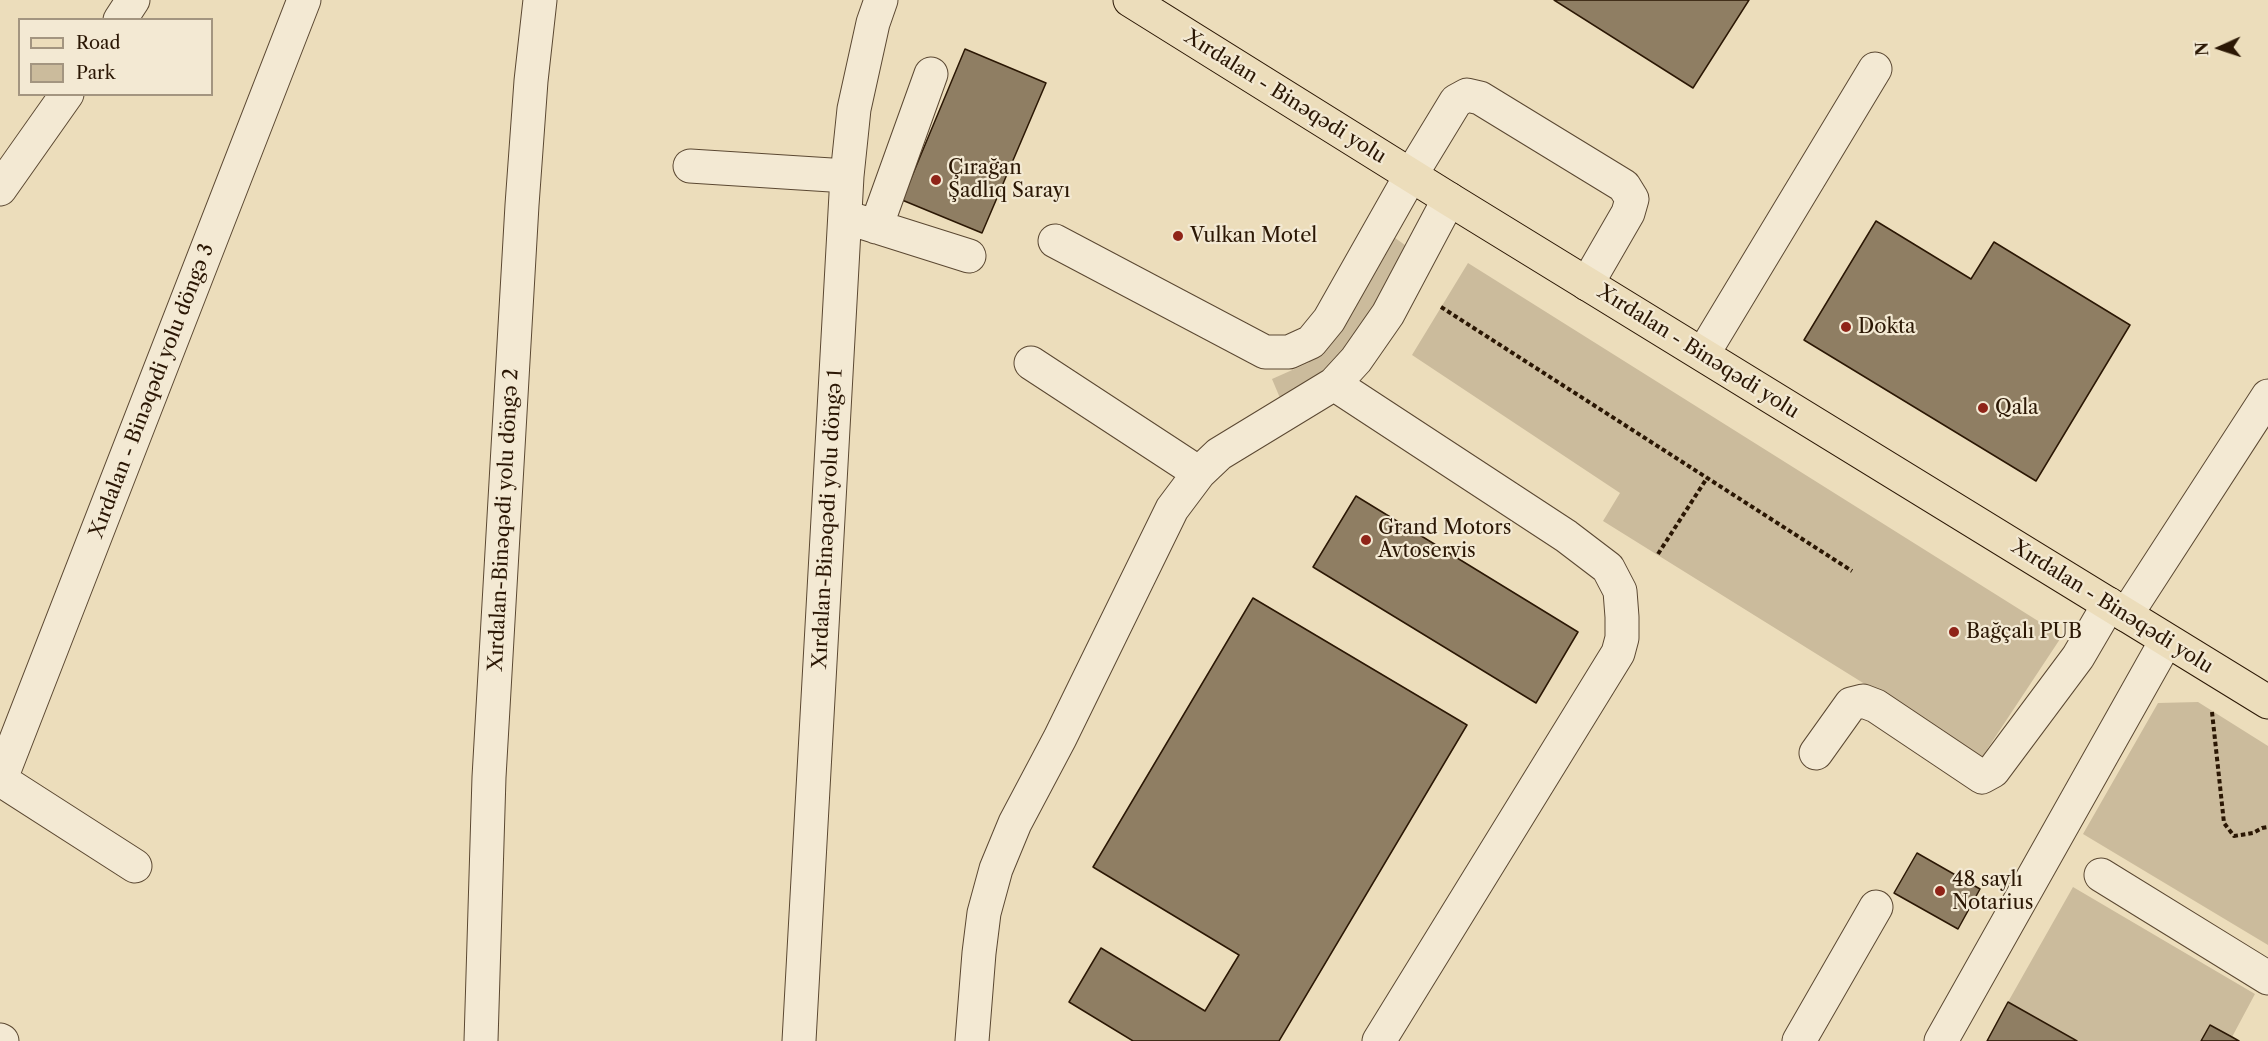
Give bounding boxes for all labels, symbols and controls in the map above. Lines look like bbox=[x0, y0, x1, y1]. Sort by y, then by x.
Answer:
legend bbox=[18, 18, 213, 96]
north arrow bbox=[2190, 18, 2250, 78]
street label: Xırdalan - Binəqədi yolu bbox=[1180, 25, 1390, 169]
text: Road bbox=[76, 32, 121, 54]
text: N bbox=[2192, 41, 2212, 56]
text: Park bbox=[76, 62, 115, 84]
place label: Çırağan Şadlıq Sarayı bbox=[948, 156, 1070, 203]
marker: Çırağan Şadlıq Sarayı bbox=[929, 173, 943, 187]
place label: Vulkan Motel bbox=[1190, 224, 1317, 248]
marker: Vulkan Motel bbox=[1171, 229, 1185, 243]
street label: Xırdalan - Binəqədi yolu döngə 3 bbox=[85, 240, 219, 542]
street label: Xırdalan - Binəqədi yolu bbox=[1593, 280, 1803, 424]
place label: Dokta bbox=[1858, 315, 1916, 339]
marker: Dokta bbox=[1839, 320, 1853, 334]
street label: Xırdalan-Binəqədi yolu döngə 2 bbox=[484, 368, 524, 672]
street label: Xırdalan-Binəqədi yolu döngə 1 bbox=[808, 368, 848, 670]
place label: Qala bbox=[1995, 396, 2039, 420]
marker: Qala bbox=[1976, 401, 1990, 415]
place label: Grand Motors Avtoservis bbox=[1378, 516, 1511, 563]
marker: Grand Motors Avtoservis bbox=[1359, 533, 1373, 547]
street label: Xırdalan - Binəqədi yolu bbox=[2007, 535, 2217, 679]
place label: Bağçalı PUB bbox=[1966, 620, 2082, 644]
marker: Bağçalı PUB bbox=[1947, 625, 1961, 639]
place label: 48 saylı Notarius bbox=[1952, 868, 2033, 915]
marker: 48 saylı Notarius bbox=[1933, 884, 1947, 898]

